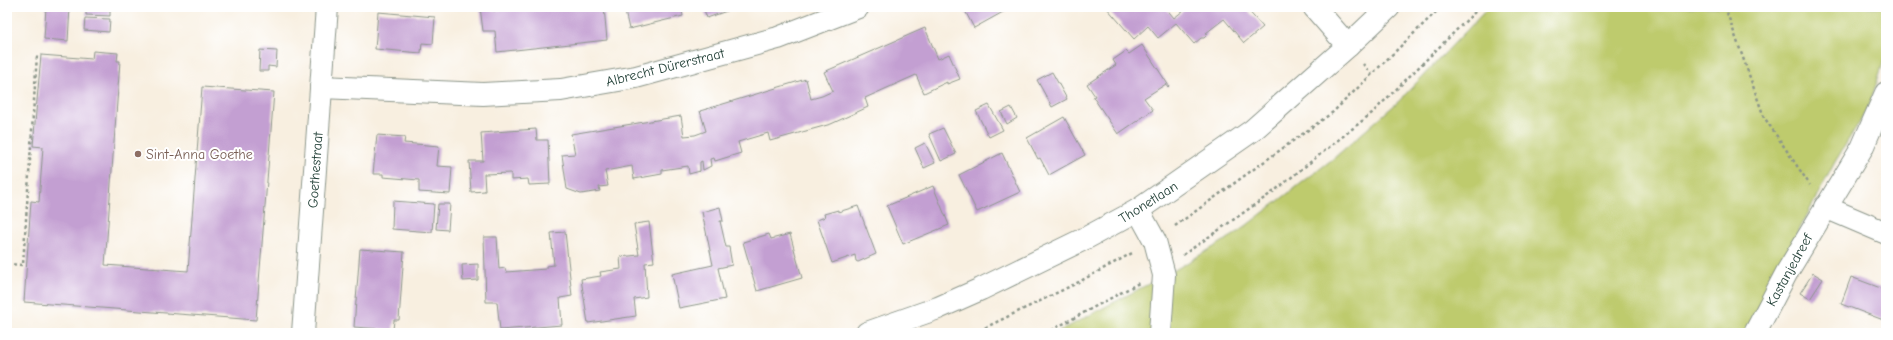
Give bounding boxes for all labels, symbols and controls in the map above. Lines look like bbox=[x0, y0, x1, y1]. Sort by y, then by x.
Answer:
street label: Albrecht Dürerstraat bbox=[604, 44, 727, 90]
street label: Goethestraat bbox=[304, 130, 327, 209]
place label: Sint-Anna Goethe bbox=[146, 146, 253, 163]
marker: Sint-Anna Goethe bbox=[133, 149, 143, 159]
street label: Thonetlaan bbox=[1116, 178, 1181, 227]
street label: Kastanjedreef bbox=[1763, 230, 1817, 310]

